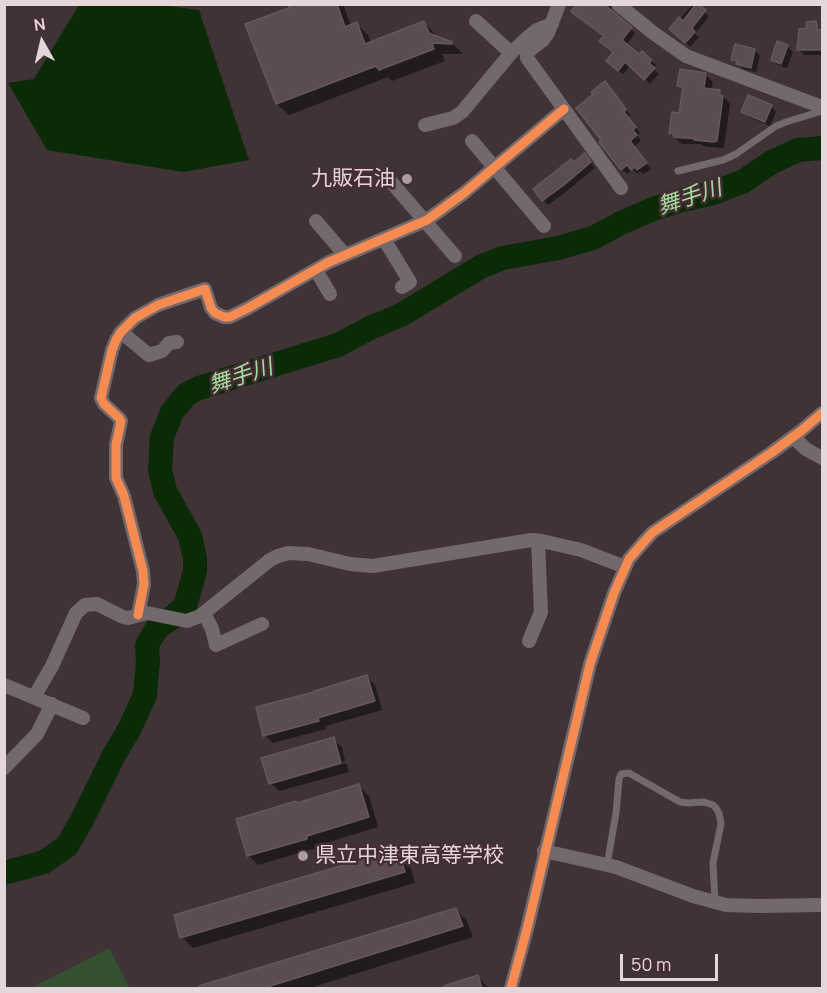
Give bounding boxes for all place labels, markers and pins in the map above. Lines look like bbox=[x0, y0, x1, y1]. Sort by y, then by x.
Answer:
place label: 九販石油 bbox=[311, 166, 395, 192]
marker: 九販石油 bbox=[400, 172, 414, 186]
place label: 県立中津東高等学校 bbox=[315, 843, 504, 869]
marker: 県立中津東高等学校 bbox=[296, 849, 310, 863]

